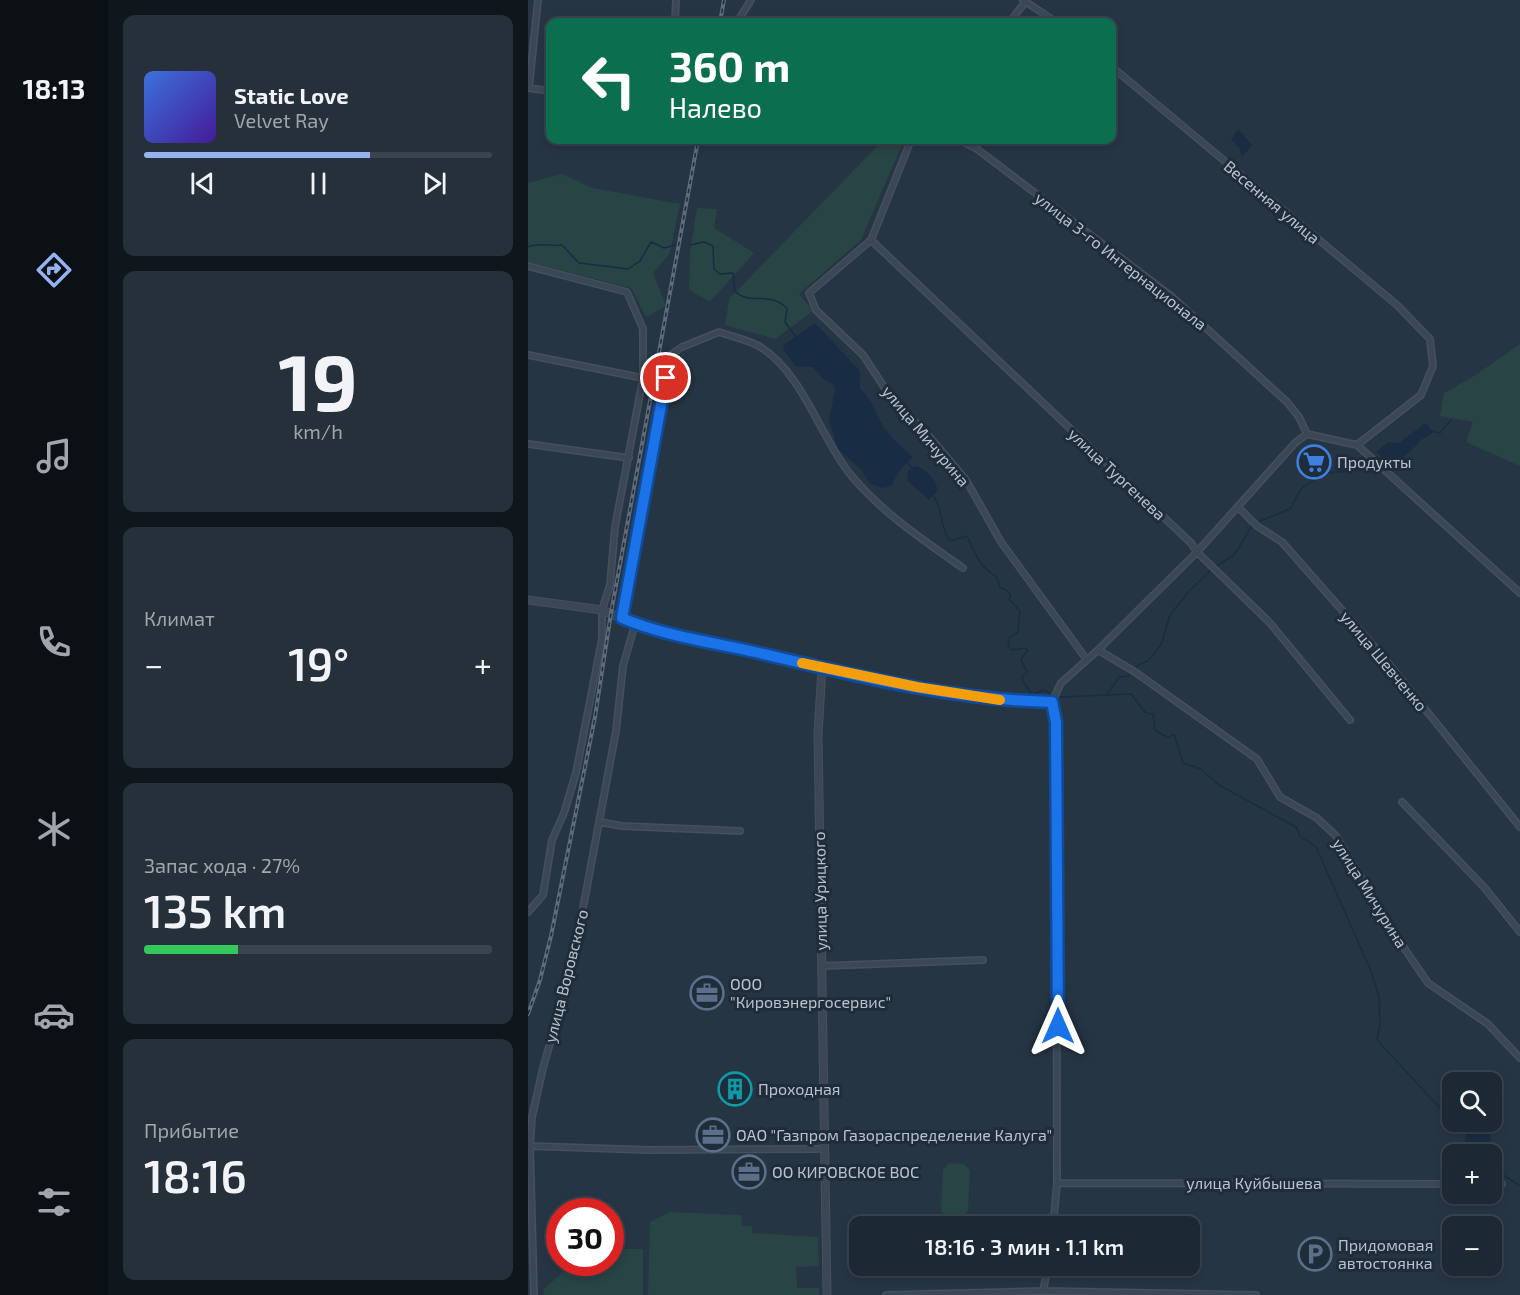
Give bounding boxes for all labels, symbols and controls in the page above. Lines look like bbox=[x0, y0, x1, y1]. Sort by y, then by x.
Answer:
text: 360 m bbox=[669, 40, 790, 90]
icon: left bbox=[570, 42, 648, 120]
text: 18:13 bbox=[23, 72, 85, 104]
text: Static Love bbox=[234, 82, 349, 108]
text: Налево bbox=[669, 91, 762, 123]
text: Velvet Ray bbox=[234, 108, 329, 132]
street label: Весенняя улица bbox=[1220, 156, 1324, 248]
icon: previous bbox=[186, 167, 219, 200]
icon: pause bbox=[302, 167, 335, 200]
icon: next bbox=[418, 167, 451, 200]
street label: улица 3-го Интернационала bbox=[1031, 188, 1211, 334]
icon: directions bbox=[33, 249, 75, 291]
text: 19 bbox=[278, 333, 358, 427]
pin bbox=[640, 352, 691, 403]
icon: arrive bbox=[649, 361, 682, 394]
street label: улица Мичурина bbox=[878, 381, 974, 491]
text: km/h bbox=[293, 419, 343, 443]
street label: улица Тургенева bbox=[1064, 424, 1170, 524]
icon: music bbox=[33, 435, 75, 477]
supermarket icon: Продукты bbox=[1296, 444, 1332, 480]
place label: Продукты bbox=[1337, 452, 1412, 472]
text: Климат bbox=[144, 606, 215, 630]
street label: улица Шевченко bbox=[1336, 607, 1432, 715]
icon: phone bbox=[33, 621, 75, 663]
text: 19° bbox=[288, 636, 349, 690]
text: − bbox=[144, 644, 163, 684]
text: + bbox=[474, 644, 492, 684]
icon: climate bbox=[33, 808, 75, 850]
street label: улица Урицкого bbox=[809, 831, 831, 951]
street label: улица Мичурина bbox=[1328, 834, 1412, 952]
text: Запас хода · 27% bbox=[144, 853, 300, 877]
text: 135 km bbox=[144, 883, 286, 937]
street label: улица Воровского bbox=[540, 907, 592, 1045]
place label: ООО "Кировэнергосервис" bbox=[730, 974, 891, 1011]
office icon: ООО "Кировэнергосервис" bbox=[689, 975, 725, 1011]
icon: car bbox=[33, 994, 75, 1036]
position arrow bbox=[1026, 994, 1090, 1058]
building icon: Проходная bbox=[717, 1071, 753, 1107]
map controls bbox=[1442, 1072, 1502, 1276]
button: search bbox=[1442, 1072, 1502, 1132]
place label: Проходная bbox=[758, 1079, 840, 1098]
office icon: ОАО "Газпром Газораспределение Калуга" bbox=[695, 1117, 731, 1153]
text: Прибытие bbox=[144, 1118, 239, 1142]
place label: ОАО "Газпром Газораспределение Калуга" bbox=[736, 1125, 1052, 1145]
button: + bbox=[1442, 1144, 1502, 1204]
text: 18:16 bbox=[144, 1148, 247, 1202]
office icon: ОО КИРОВСКОЕ ВОС bbox=[731, 1154, 767, 1190]
place label: ОО КИРОВСКОЕ ВОС bbox=[772, 1162, 919, 1181]
street label: улица Куйбышева bbox=[1186, 1173, 1322, 1193]
icon: filters bbox=[33, 1181, 75, 1223]
speed limit sign: 30 bbox=[546, 1198, 624, 1276]
button: − bbox=[1442, 1216, 1502, 1276]
text: 18:16 · 3 мин · 1.1 km bbox=[925, 1233, 1124, 1259]
place label: Придомовая автостоянка bbox=[1338, 1235, 1433, 1272]
parking icon: Придомовая автостоянка bbox=[1297, 1236, 1333, 1272]

